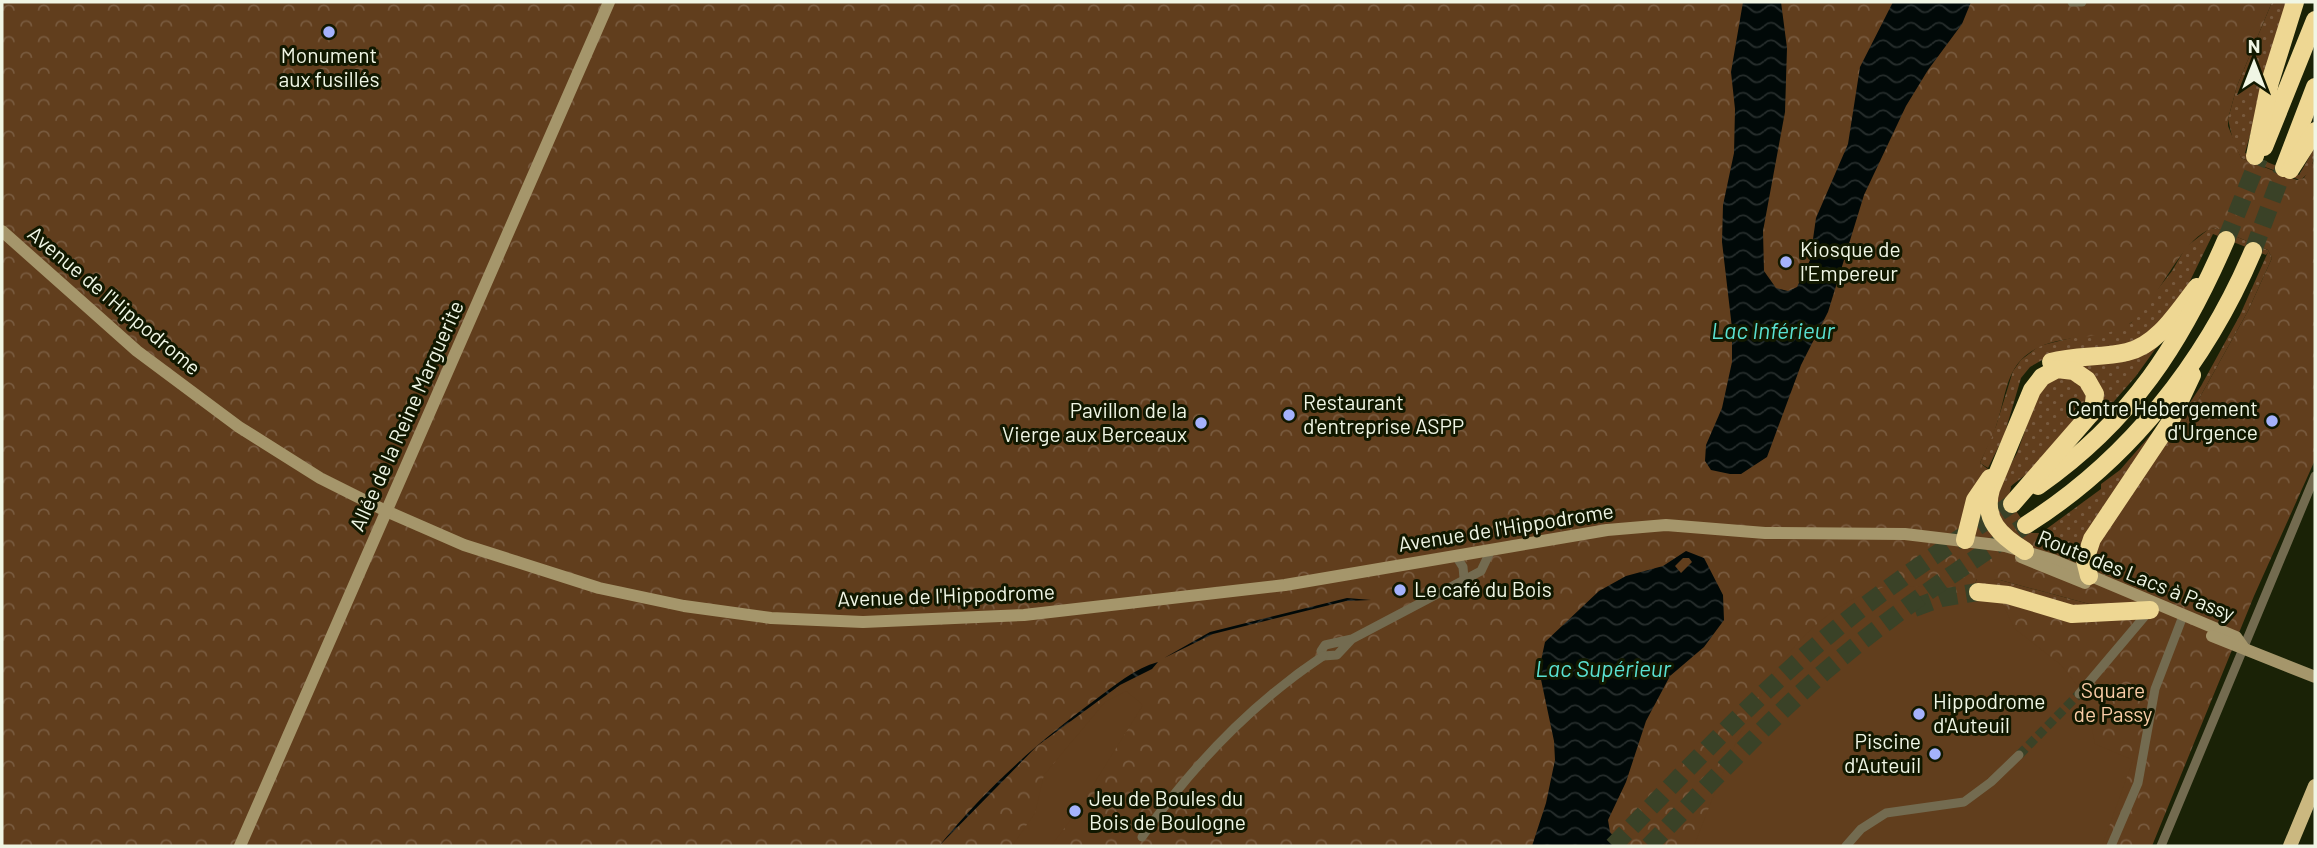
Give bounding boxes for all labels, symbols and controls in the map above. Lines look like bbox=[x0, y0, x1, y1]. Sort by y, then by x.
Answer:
marker: Monument aux fusillés bbox=[321, 24, 337, 40]
north arrow bbox=[2219, 28, 2289, 98]
text: N bbox=[2248, 34, 2260, 57]
place label: Monument aux fusillés bbox=[278, 42, 380, 91]
street label: Avenue de l'Hippodrome bbox=[23, 220, 206, 379]
place label: Kiosque de l'Empereur bbox=[1800, 236, 1901, 285]
marker: Kiosque de l'Empereur bbox=[1778, 254, 1794, 270]
street label: Allée de la Reine Marguerite bbox=[343, 296, 468, 535]
water label: Lac Inférieur bbox=[1711, 316, 1836, 344]
place label: Restaurant d'entreprise ASPP bbox=[1303, 389, 1464, 438]
place label: Centre Hebergement d'Urgence bbox=[2068, 395, 2258, 444]
place label: Pavillon de la Vierge aux Berceaux bbox=[1002, 397, 1187, 446]
marker: Restaurant d'entreprise ASPP bbox=[1281, 407, 1297, 423]
marker: Centre Hebergement d'Urgence bbox=[2264, 413, 2280, 429]
marker: Pavillon de la Vierge aux Berceaux bbox=[1193, 415, 1209, 431]
street label: Avenue de l'Hippodrome bbox=[1396, 497, 1615, 556]
street label: Route des Lacs à Passy bbox=[2035, 524, 2239, 626]
place label: Le café du Bois bbox=[1414, 576, 1552, 601]
street label: Avenue de l'Hippodrome bbox=[837, 578, 1055, 611]
marker: Le café du Bois bbox=[1392, 582, 1408, 598]
water label: Lac Supérieur bbox=[1535, 654, 1672, 682]
park label: Square de Passy bbox=[2074, 677, 2153, 726]
place label: Hippodrome d'Auteuil bbox=[1933, 688, 2045, 737]
marker: Hippodrome d'Auteuil bbox=[1911, 706, 1927, 722]
place label: Piscine d'Auteuil bbox=[1844, 728, 1921, 777]
marker: Piscine d'Auteuil bbox=[1927, 746, 1943, 762]
place label: Jeu de Boules du Bois de Boulogne bbox=[1089, 785, 1246, 834]
marker: Jeu de Boules du Bois de Boulogne bbox=[1067, 803, 1083, 819]

